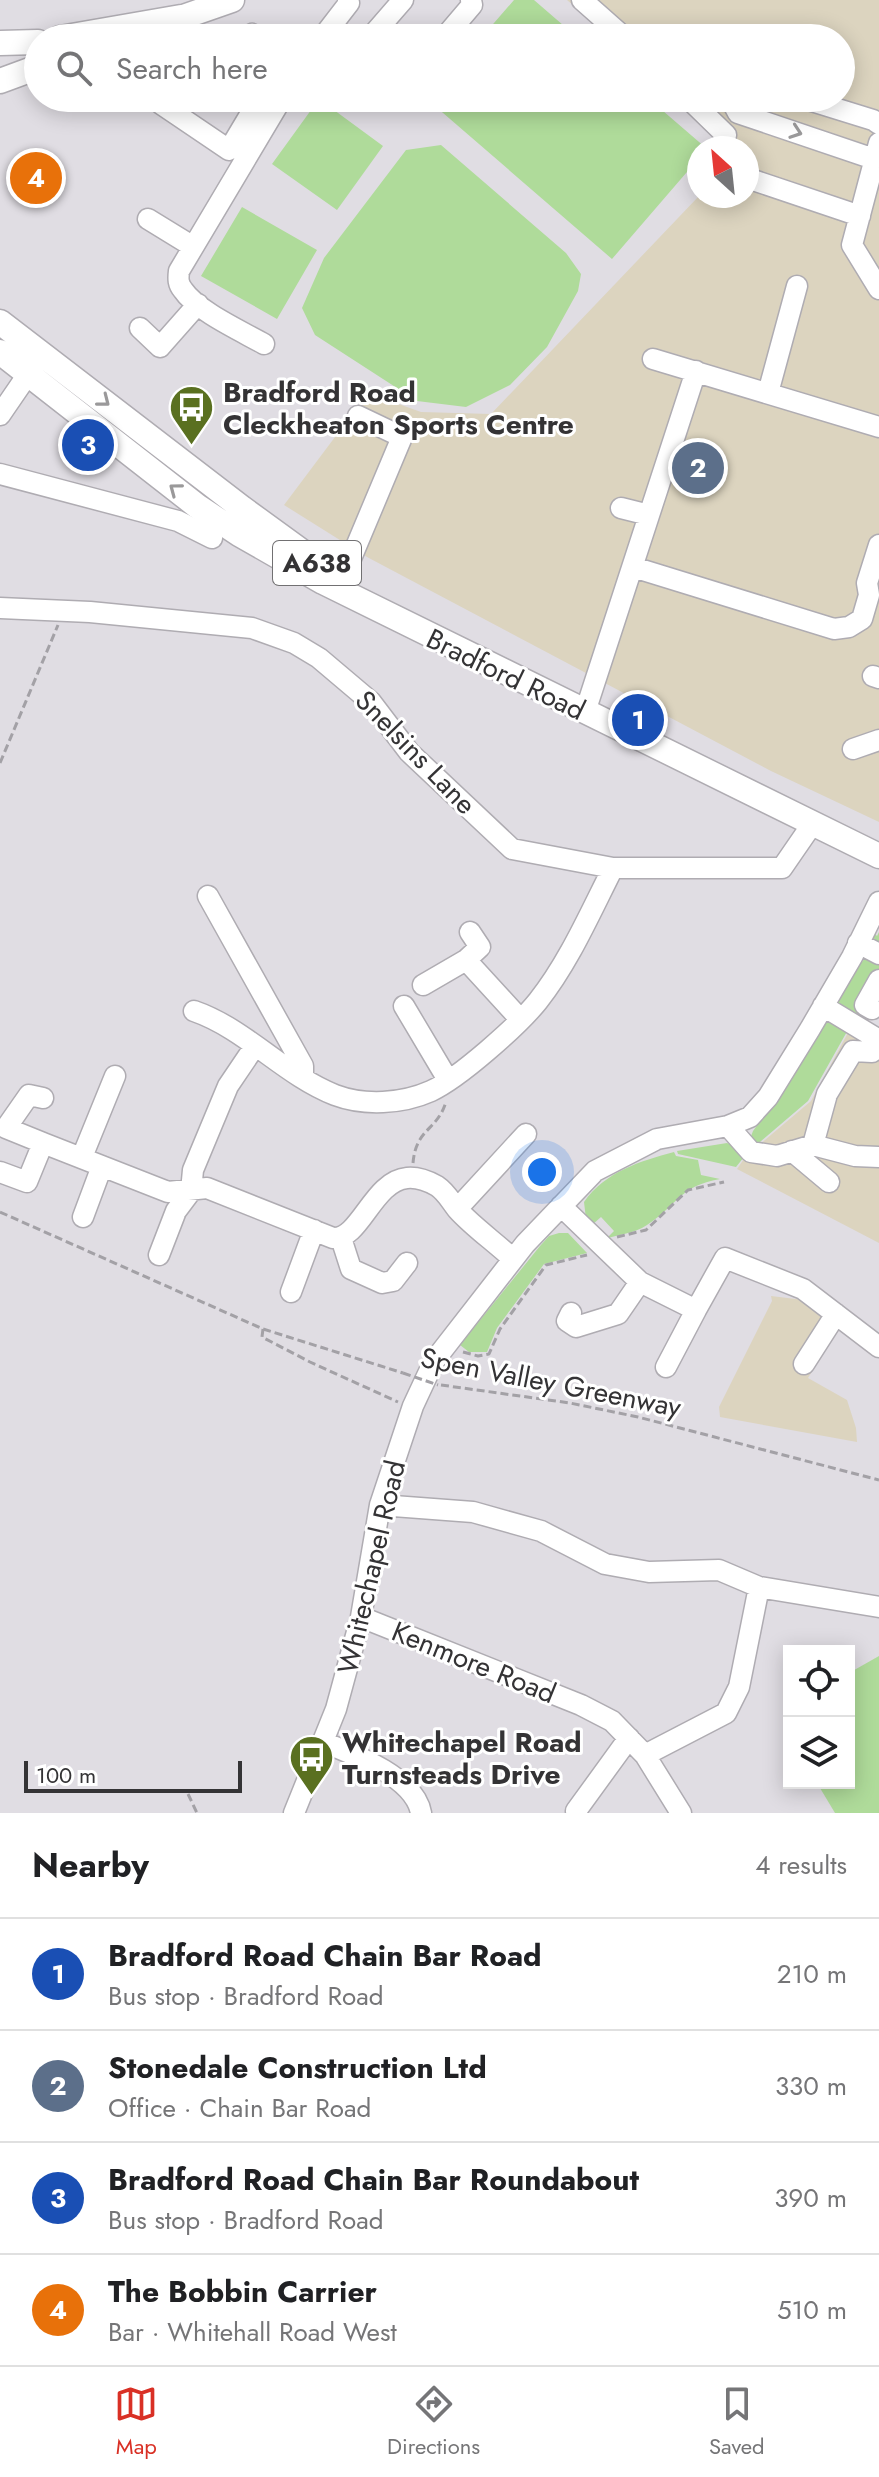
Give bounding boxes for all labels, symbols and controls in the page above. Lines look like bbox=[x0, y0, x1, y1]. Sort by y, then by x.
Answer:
search box bbox=[24, 24, 855, 112]
icon: search bbox=[52, 46, 96, 90]
text: Search here bbox=[116, 47, 268, 90]
one-way arrow bbox=[788, 123, 802, 139]
north arrow bbox=[687, 136, 759, 208]
pin: 4 bbox=[10, 148, 62, 208]
place label: Bradford Road Cleckheaton Sports Centre bbox=[223, 372, 574, 445]
bus stop icon: Bradford Road Cleckheaton Sports Centre bbox=[168, 384, 216, 447]
one-way arrow bbox=[95, 391, 110, 405]
pin: 3 bbox=[62, 415, 114, 475]
pin: 2 bbox=[672, 438, 724, 498]
one-way arrow bbox=[169, 485, 184, 499]
road number: A638 bbox=[273, 541, 361, 585]
street label: Bradford Road bbox=[419, 618, 592, 731]
street label: Snelsins Lane bbox=[346, 681, 486, 824]
pin: 1 bbox=[612, 690, 664, 750]
your location bbox=[522, 1152, 562, 1192]
street label: Spen Valley Greenway bbox=[417, 1337, 685, 1428]
street label: Whitechapel Road bbox=[327, 1456, 416, 1678]
street label: Kenmore Road bbox=[386, 1611, 562, 1714]
map controls bbox=[783, 1645, 855, 1789]
button: locate bbox=[783, 1645, 855, 1717]
button: layers bbox=[783, 1717, 855, 1789]
place label: Whitechapel Road Turnsteads Drive bbox=[342, 1722, 582, 1795]
bus stop icon: Whitechapel Road Turnsteads Drive bbox=[287, 1734, 335, 1797]
scale bar bbox=[24, 1757, 242, 1793]
text: 100 m bbox=[36, 1759, 96, 1791]
text: Nearby bbox=[32, 1841, 149, 1890]
text: 4 results bbox=[755, 1846, 847, 1884]
text: Bradford Road Chain Bar Road bbox=[108, 1934, 542, 1977]
text: 1 bbox=[51, 1955, 65, 1993]
text: 210 m bbox=[777, 1955, 847, 1993]
text: Bus stop · Bradford Road bbox=[108, 1977, 384, 2015]
text: Stonedale Construction Ltd bbox=[108, 2046, 487, 2089]
text: 2 bbox=[49, 2067, 67, 2105]
text: 330 m bbox=[775, 2067, 847, 2105]
text: Office · Chain Bar Road bbox=[108, 2089, 371, 2127]
text: Bradford Road Chain Bar Roundabout bbox=[108, 2158, 639, 2201]
text: 3 bbox=[50, 2179, 66, 2217]
text: 390 m bbox=[774, 2179, 847, 2217]
text: Bus stop · Bradford Road bbox=[108, 2201, 384, 2239]
text: The Bobbin Carrier bbox=[108, 2270, 377, 2313]
text: 4 bbox=[49, 2291, 67, 2329]
text: 510 m bbox=[777, 2291, 847, 2329]
text: Bar · Whitehall Road West bbox=[108, 2313, 397, 2351]
tab: Map bbox=[114, 2382, 158, 2462]
tab: Directions bbox=[387, 2382, 480, 2462]
tab: Saved bbox=[709, 2382, 765, 2462]

